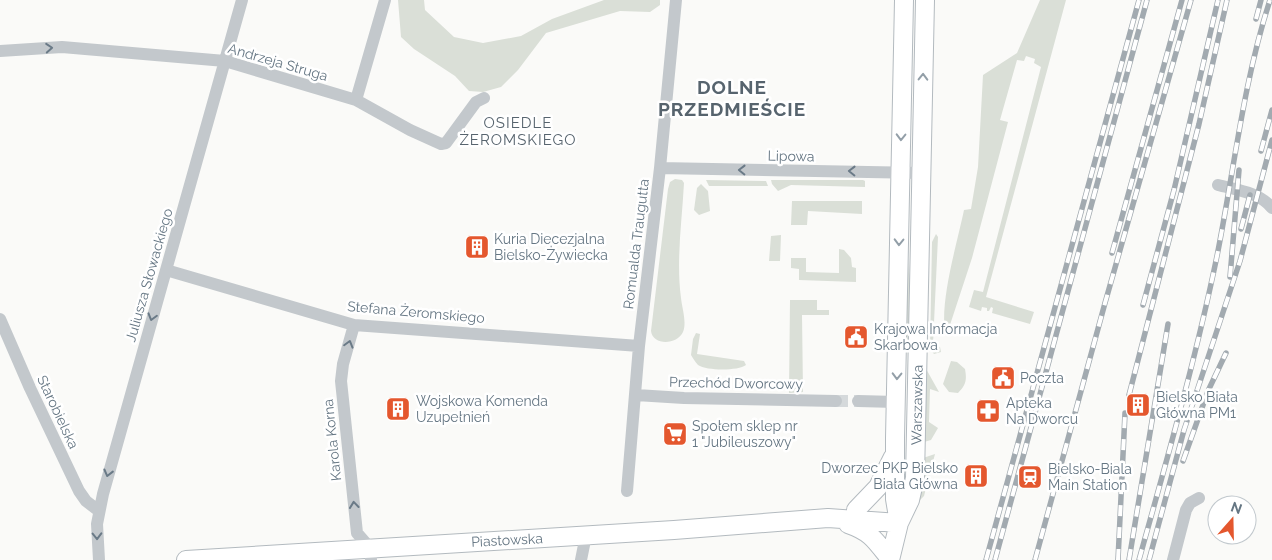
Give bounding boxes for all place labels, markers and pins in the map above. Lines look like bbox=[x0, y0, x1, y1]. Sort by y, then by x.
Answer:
place label: Kuria Diecezjalna Bielsko-Żywiecka bbox=[494, 231, 608, 263]
building icon: Kuria Diecezjalna Bielsko-Żywiecka bbox=[464, 234, 490, 260]
place label: Krajowa Informacja Skarbowa bbox=[874, 321, 997, 353]
public building icon: Krajowa Informacja Skarbowa bbox=[843, 324, 869, 350]
public building icon: Poczta bbox=[990, 365, 1016, 391]
place label: Poczta bbox=[1020, 370, 1064, 386]
place label: Bielsko Biała Główna PM1 bbox=[1156, 389, 1238, 421]
building icon: Bielsko Biała Główna PM1 bbox=[1125, 392, 1151, 418]
place label: Wojskowa Komenda Uzupełnień bbox=[416, 393, 548, 425]
place label: Apteka Na Dworcu bbox=[1006, 395, 1078, 427]
building icon: Wojskowa Komenda Uzupełnień bbox=[385, 396, 411, 422]
pharmacy icon: Apteka Na Dworcu bbox=[975, 398, 1001, 424]
place label: Społem sklep nr 1 "Jubileuszowy" bbox=[692, 418, 798, 450]
supermarket icon: Społem sklep nr 1 "Jubileuszowy" bbox=[662, 421, 688, 447]
place label: Dworzec PKP Bielsko Biała Główna bbox=[821, 460, 958, 492]
place label: Bielsko-Biala Main Station bbox=[1048, 461, 1132, 493]
building icon: Dworzec PKP Bielsko Biała Główna bbox=[963, 463, 989, 489]
station icon: Bielsko-Biala Main Station bbox=[1017, 464, 1043, 490]

